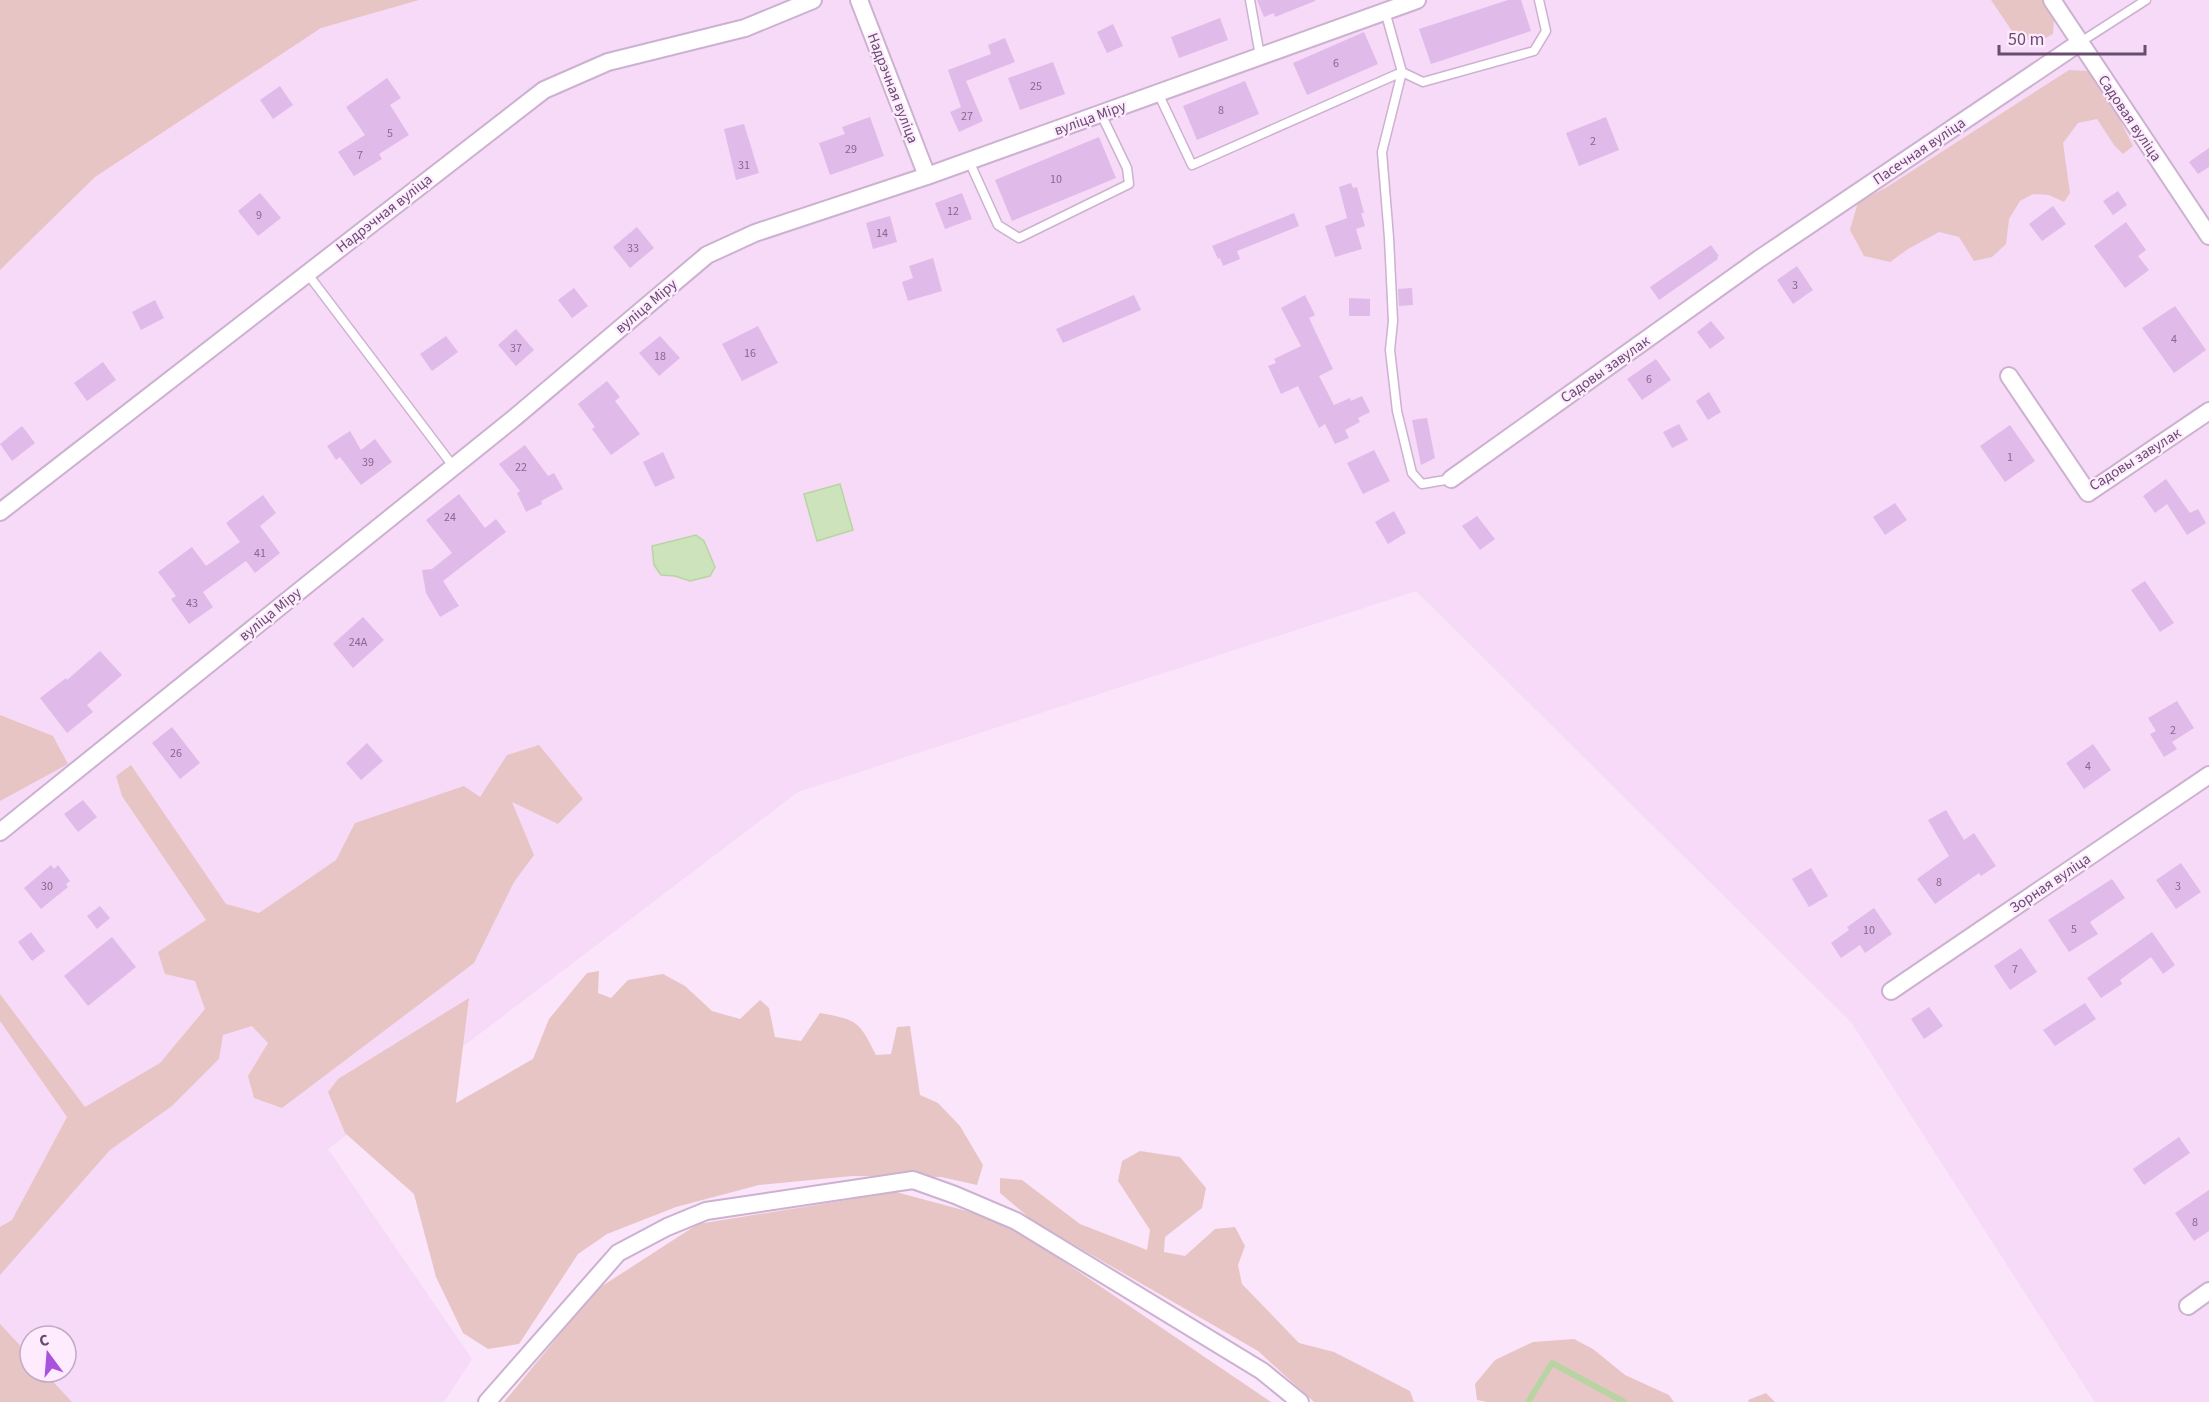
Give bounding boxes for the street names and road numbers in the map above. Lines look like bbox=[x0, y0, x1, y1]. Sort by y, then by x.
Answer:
street label: Надрэчная вуліца bbox=[862, 30, 923, 146]
street label: Садовая вуліца bbox=[2093, 71, 2166, 166]
street label: вуліца Міру bbox=[1051, 96, 1129, 141]
street label: Пасечная вуліца bbox=[1869, 113, 1970, 190]
street label: Надрэчная вуліца bbox=[332, 169, 437, 258]
street label: вуліца Міру bbox=[611, 274, 682, 339]
street label: Садовы завулак bbox=[1556, 330, 1655, 408]
street label: Садовы завулак bbox=[2085, 422, 2186, 496]
street label: вуліца Міру bbox=[235, 583, 306, 646]
street label: Зорная вуліца bbox=[2006, 849, 2095, 918]

